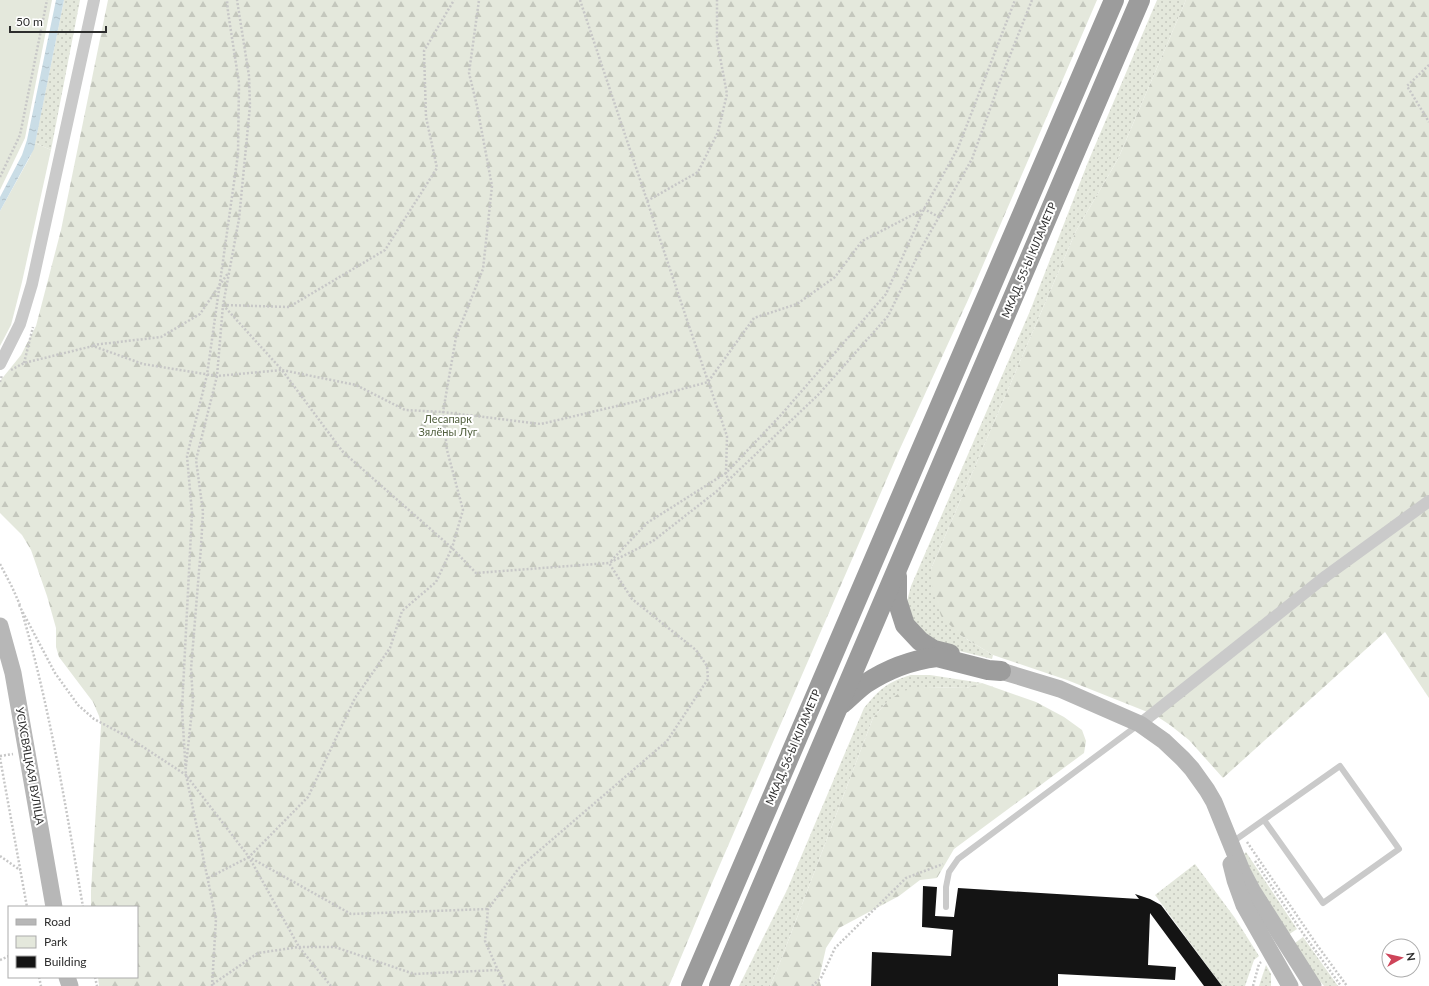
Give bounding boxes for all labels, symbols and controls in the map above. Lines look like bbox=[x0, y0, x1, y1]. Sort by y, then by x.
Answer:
scale bar bbox=[10, 8, 106, 34]
text: 50 m bbox=[16, 14, 43, 29]
street label: МКАД, 55-Ы КІЛАМЕТР bbox=[998, 200, 1059, 320]
park label: Лесапарк Зялёны Луг bbox=[419, 412, 478, 438]
street label: МКАД, 56-Ы КІЛАМЕТР bbox=[762, 687, 823, 807]
street label: УСІХСВЯЦКАЯ ВУЛІЦА bbox=[14, 706, 47, 826]
legend bbox=[8, 906, 138, 978]
text: Road bbox=[44, 914, 71, 929]
text: Park bbox=[44, 934, 68, 949]
north arrow bbox=[1381, 938, 1421, 978]
text: N bbox=[1404, 951, 1418, 962]
text: Building bbox=[44, 954, 87, 969]

